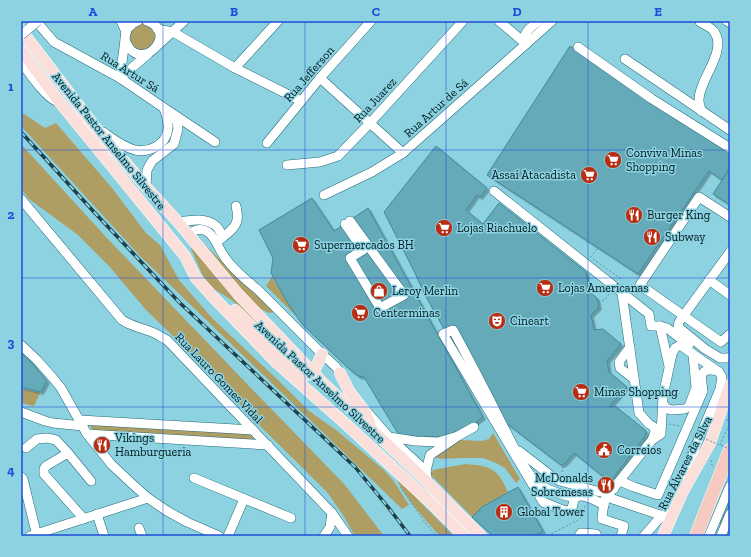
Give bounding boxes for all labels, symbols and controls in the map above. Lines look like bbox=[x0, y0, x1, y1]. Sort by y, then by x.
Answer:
text: A bbox=[89, 4, 98, 19]
text: B bbox=[230, 4, 238, 19]
text: C bbox=[372, 4, 380, 19]
text: D bbox=[512, 4, 522, 19]
text: E bbox=[654, 4, 662, 19]
street label: Rua Jefferson bbox=[281, 43, 337, 105]
street label: Rua Artur Sá bbox=[98, 49, 162, 96]
street label: Avenida Pastor Anselmo Silvestre bbox=[49, 70, 169, 213]
street label: Rua Juarez bbox=[351, 74, 400, 125]
street label: Rua Artur de Sá bbox=[401, 76, 471, 140]
text: 1 bbox=[8, 79, 14, 94]
place label: Conviva Minas Shopping bbox=[626, 146, 702, 174]
supermarket icon: Conviva Minas Shopping bbox=[603, 150, 623, 170]
supermarket icon: Assaí Atacadista bbox=[579, 165, 599, 185]
place label: Assaí Atacadista bbox=[492, 168, 576, 182]
restaurant icon: Burger King bbox=[624, 205, 644, 225]
text: 2 bbox=[8, 207, 15, 222]
place label: Burger King bbox=[647, 208, 711, 222]
supermarket icon: Lojas Riachuelo bbox=[434, 218, 454, 238]
place label: Lojas Riachuelo bbox=[457, 221, 537, 236]
restaurant icon: Subway bbox=[642, 227, 662, 247]
place label: Subway bbox=[665, 230, 706, 244]
supermarket icon: Supermercados BH bbox=[291, 235, 311, 255]
place label: Supermercados BH bbox=[314, 238, 414, 252]
supermarket icon: Lojas Americanas bbox=[535, 278, 555, 298]
shop icon: Leroy Merlin bbox=[369, 281, 389, 301]
place label: Lojas Americanas bbox=[558, 281, 649, 296]
place label: Leroy Merlin bbox=[392, 284, 458, 298]
supermarket icon: Centerminas bbox=[350, 303, 370, 323]
place label: Centerminas bbox=[373, 306, 440, 320]
theatre icon: Cineart bbox=[487, 311, 507, 331]
place label: Cineart bbox=[510, 314, 549, 328]
street label: Avenida Pastor Anselmo Silvestre bbox=[252, 318, 388, 446]
street label: Rua Lauro Gomes Vidal bbox=[172, 330, 266, 426]
text: 3 bbox=[8, 335, 15, 350]
supermarket icon: Minas Shopping bbox=[571, 382, 591, 402]
place label: Minas Shopping bbox=[594, 385, 678, 399]
street label: Rua Álvares da Silva bbox=[654, 413, 715, 512]
place label: Vikings Hamburgueria bbox=[114, 431, 192, 459]
restaurant icon: Vikings Hamburgueria bbox=[92, 435, 112, 455]
public building icon: Correios bbox=[594, 440, 614, 460]
place label: Correios bbox=[617, 443, 661, 457]
text: 4 bbox=[7, 463, 15, 478]
place label: McDonalds Sobremesas bbox=[531, 471, 593, 499]
restaurant icon: McDonalds Sobremesas bbox=[596, 475, 616, 495]
building icon: Global Tower bbox=[494, 502, 514, 522]
place label: Global Tower bbox=[517, 505, 585, 519]

